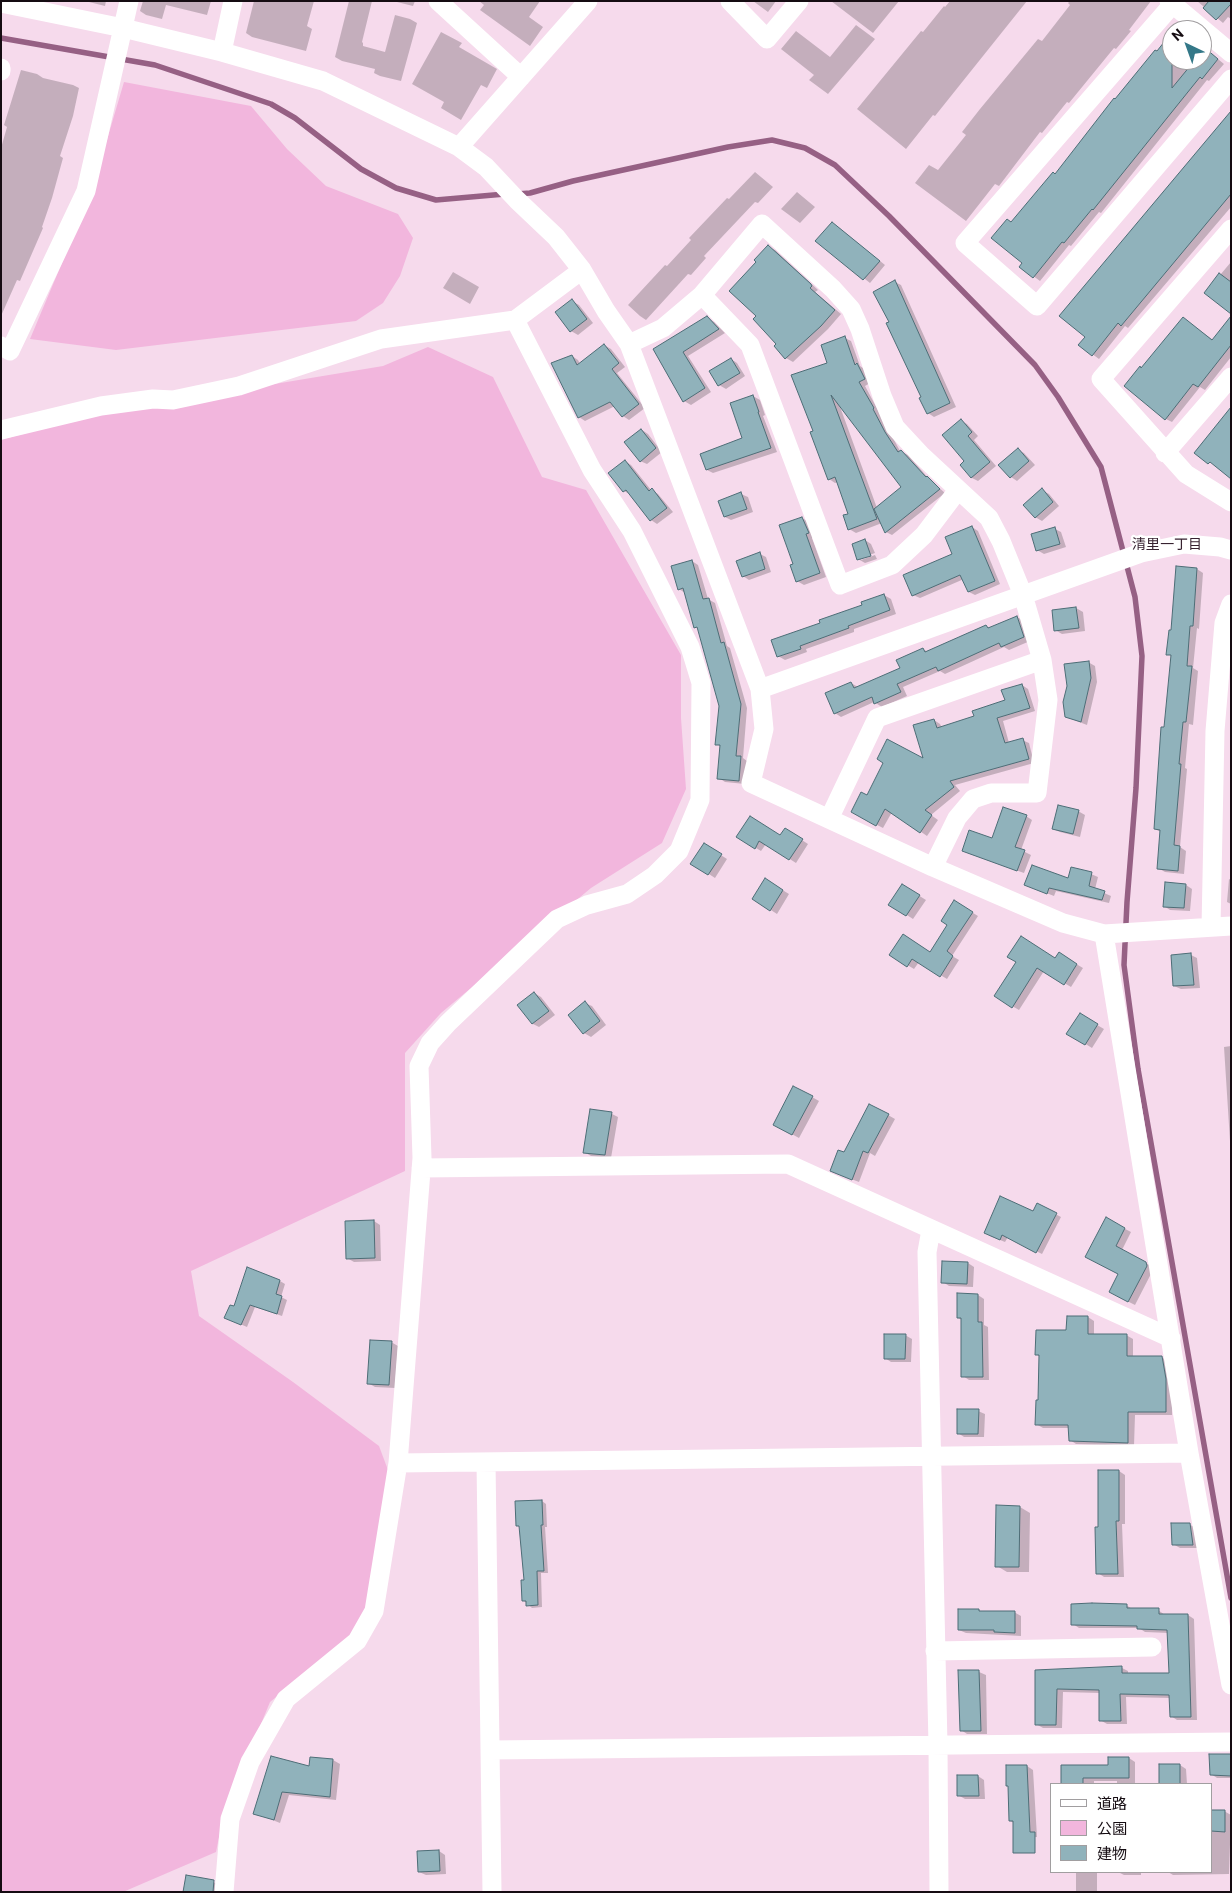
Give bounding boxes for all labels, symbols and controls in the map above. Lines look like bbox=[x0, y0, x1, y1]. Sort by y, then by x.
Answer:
north arrow bbox=[1162, 20, 1212, 70]
text: N bbox=[1169, 25, 1187, 44]
district label: 清里一丁目 bbox=[1132, 537, 1202, 553]
legend bbox=[1050, 1783, 1212, 1873]
text: 道路 bbox=[1097, 1795, 1127, 1813]
text: 公園 bbox=[1097, 1820, 1127, 1838]
text: 建物 bbox=[1097, 1845, 1127, 1863]

